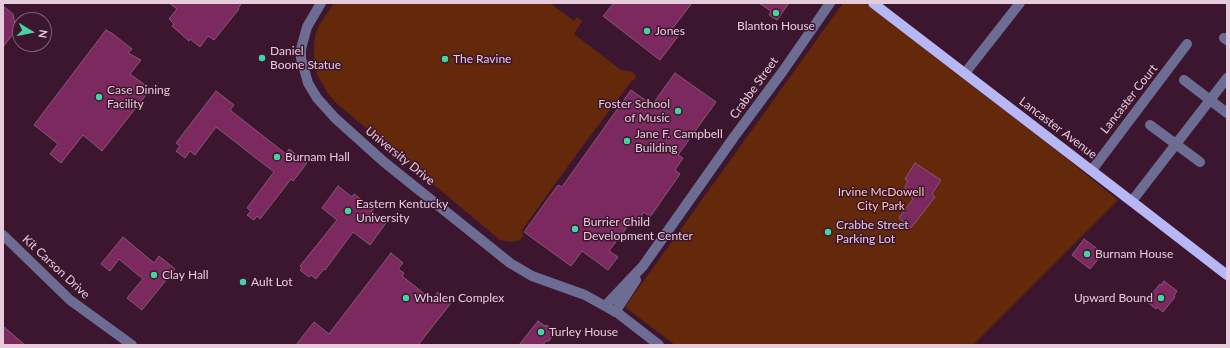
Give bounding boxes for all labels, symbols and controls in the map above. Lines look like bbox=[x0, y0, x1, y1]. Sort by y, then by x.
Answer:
marker: Blanton House bbox=[771, 8, 781, 18]
north arrow bbox=[12, 12, 52, 52]
place label: Blanton House bbox=[737, 19, 815, 33]
place label: Jones bbox=[655, 24, 685, 38]
marker: Jones bbox=[642, 26, 652, 36]
text: N bbox=[36, 29, 50, 39]
place label: Daniel Boone Statue bbox=[270, 44, 341, 72]
place label: The Ravine bbox=[453, 52, 511, 66]
marker: Daniel Boone Statue bbox=[257, 53, 267, 63]
marker: The Ravine bbox=[440, 54, 450, 64]
street label: Crabbe Street bbox=[727, 54, 781, 122]
street label: Lancaster Court bbox=[1098, 62, 1160, 136]
place label: Case Dining Facility bbox=[107, 83, 170, 111]
marker: Case Dining Facility bbox=[94, 92, 104, 102]
street label: Lancaster Avenue bbox=[1016, 94, 1100, 162]
place label: Foster School of Music bbox=[598, 97, 670, 125]
marker: Foster School of Music bbox=[673, 106, 683, 116]
street label: University Drive bbox=[362, 124, 438, 188]
place label: Jane F. Campbell Building bbox=[635, 127, 723, 155]
marker: Jane F. Campbell Building bbox=[622, 136, 632, 146]
place label: Burnam Hall bbox=[285, 150, 350, 164]
marker: Burnam Hall bbox=[272, 152, 282, 162]
park label: Irvine McDowell City Park bbox=[838, 185, 924, 213]
place label: Eastern Kentucky University bbox=[356, 197, 448, 225]
marker: Eastern Kentucky University bbox=[343, 206, 353, 216]
place label: Burrier Child Development Center bbox=[583, 215, 693, 243]
place label: Crabbe Street Parking Lot bbox=[836, 218, 909, 246]
marker: Burrier Child Development Center bbox=[570, 224, 580, 234]
marker: Crabbe Street Parking Lot bbox=[823, 227, 833, 237]
street label: Kit Carson Drive bbox=[19, 232, 93, 302]
place label: Burnam House bbox=[1095, 247, 1173, 261]
marker: Burnam House bbox=[1082, 249, 1092, 259]
place label: Clay Hall bbox=[162, 268, 209, 282]
marker: Clay Hall bbox=[149, 270, 159, 280]
place label: Ault Lot bbox=[251, 275, 293, 289]
marker: Ault Lot bbox=[238, 277, 248, 287]
place label: Whalen Complex bbox=[414, 291, 504, 305]
place label: Upward Bound bbox=[1074, 291, 1153, 305]
marker: Whalen Complex bbox=[401, 293, 411, 303]
marker: Upward Bound bbox=[1156, 293, 1166, 303]
place label: Turley House bbox=[549, 325, 618, 339]
marker: Turley House bbox=[536, 327, 546, 337]

